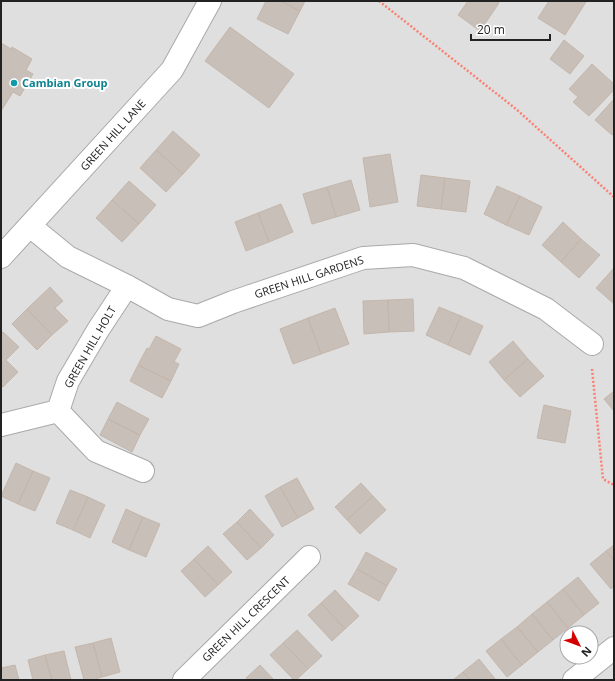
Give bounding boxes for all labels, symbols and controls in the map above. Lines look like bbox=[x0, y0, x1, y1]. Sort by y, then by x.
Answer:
scale bar bbox=[471, 16, 550, 42]
text: 20 m bbox=[477, 21, 505, 38]
place label: Cambian Group bbox=[22, 75, 108, 90]
marker: Cambian Group bbox=[9, 78, 19, 88]
street label: GREEN HILL LANE bbox=[77, 96, 149, 173]
street label: GREEN HILL GARDENS bbox=[252, 252, 365, 301]
street label: GREEN HILL HOLT bbox=[60, 303, 119, 390]
street label: GREEN HILL CRESCENT bbox=[198, 573, 293, 665]
north arrow bbox=[559, 625, 599, 665]
text: N bbox=[578, 644, 595, 660]

